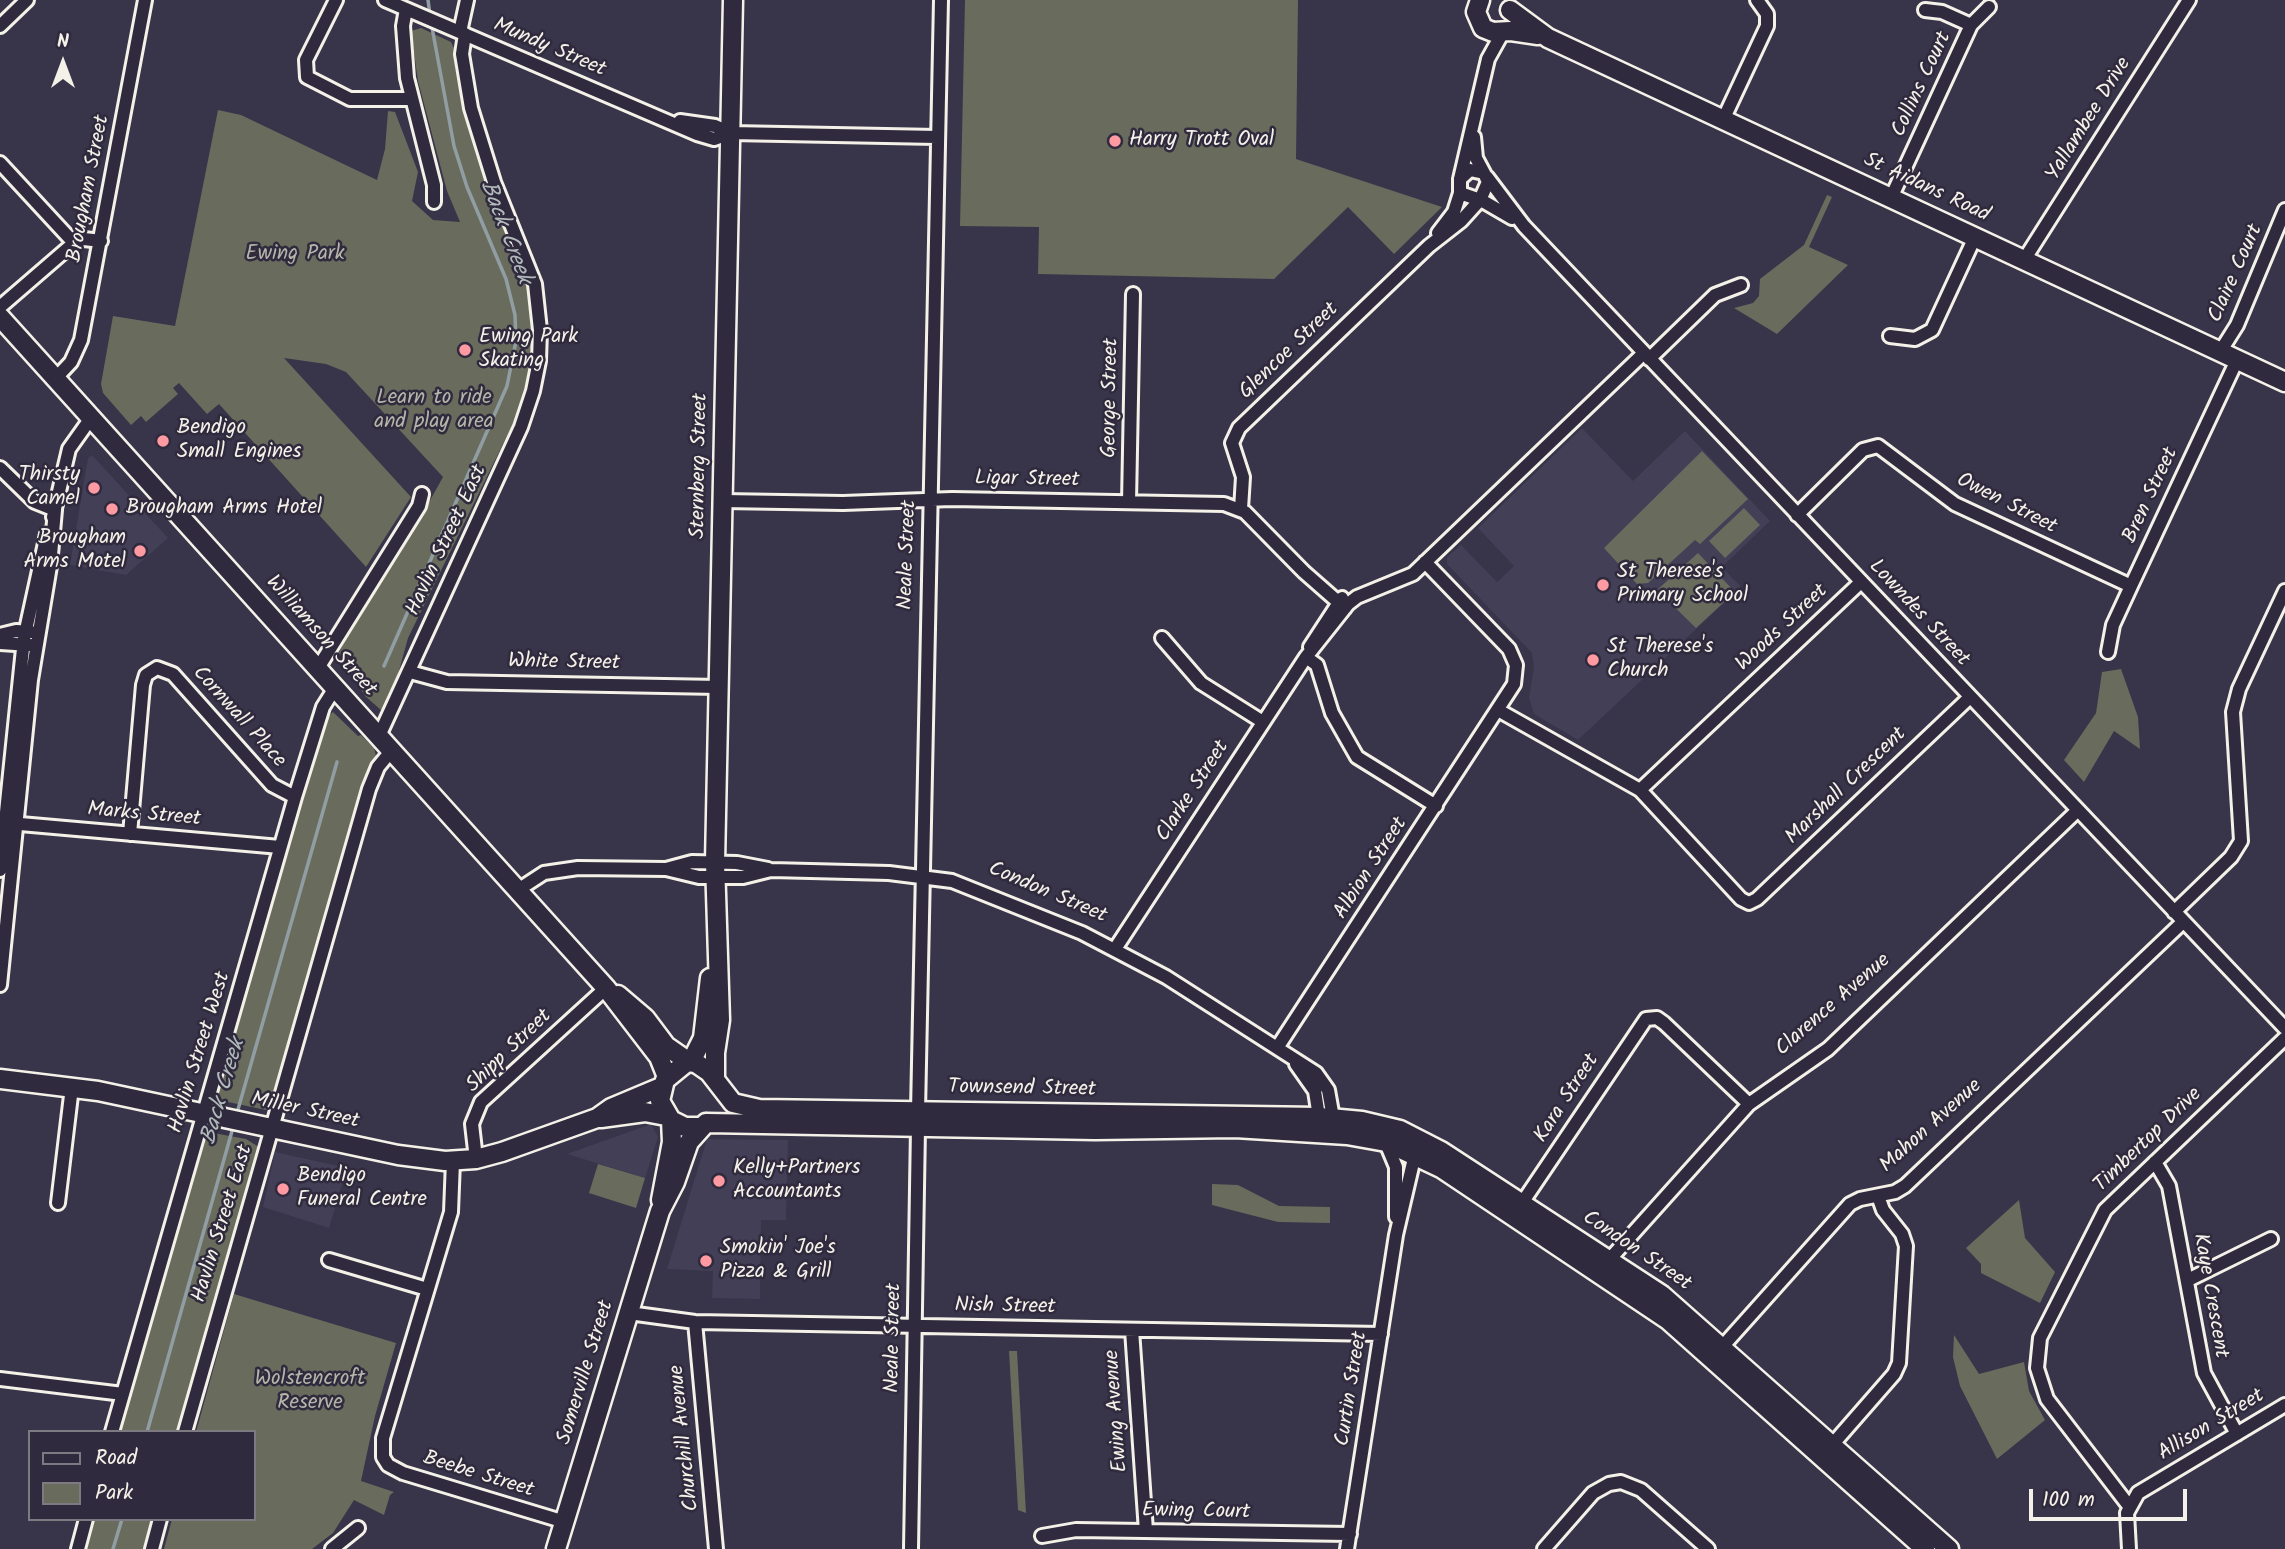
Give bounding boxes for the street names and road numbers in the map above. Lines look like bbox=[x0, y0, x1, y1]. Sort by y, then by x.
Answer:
street label: Mundy Street bbox=[489, 14, 609, 84]
street label: Collins Court bbox=[1888, 28, 1958, 142]
street label: Yallambee Drive bbox=[2042, 54, 2138, 186]
street label: Brougham Street bbox=[63, 113, 117, 265]
street label: St Aidans Road bbox=[1859, 149, 1993, 229]
street label: Claire Court bbox=[2204, 221, 2270, 327]
street label: Glencoe Street bbox=[1235, 298, 1345, 406]
street label: George Street bbox=[1098, 338, 1126, 458]
street label: Sternberg Street bbox=[687, 393, 715, 539]
street label: Bren Street bbox=[2119, 444, 2185, 548]
street label: Havlin Street East bbox=[402, 462, 494, 620]
street label: Ligar Street bbox=[974, 467, 1080, 495]
street label: Owen Street bbox=[1952, 469, 2060, 541]
street label: Neale Street bbox=[894, 500, 924, 610]
street label: Lowndes Street bbox=[1862, 555, 1974, 673]
street label: Williamson Street bbox=[259, 571, 381, 703]
street label: Woods Street bbox=[1732, 580, 1834, 678]
street label: White Street bbox=[508, 650, 620, 678]
street label: Cornwall Place bbox=[186, 662, 290, 774]
street label: Marshall Crescent bbox=[1781, 723, 1913, 851]
street label: Clarke Street bbox=[1152, 737, 1236, 847]
street label: Marks Street bbox=[86, 798, 202, 834]
street label: Albion Street bbox=[1330, 813, 1414, 925]
street label: Condon Street bbox=[984, 858, 1110, 930]
street label: Clarence Avenue bbox=[1771, 949, 1897, 1063]
street label: Havlin Street West bbox=[165, 969, 237, 1137]
street label: Shipp Street bbox=[462, 1005, 558, 1099]
street label: Kara Street bbox=[1530, 1050, 1606, 1148]
street label: Mahon Avenue bbox=[1876, 1075, 1988, 1179]
street label: Townsend Street bbox=[948, 1076, 1096, 1104]
street label: Timbertop Drive bbox=[2090, 1083, 2208, 1199]
street label: Miller Street bbox=[249, 1088, 361, 1136]
street label: Havlin Street East bbox=[188, 1142, 260, 1306]
street label: Condon Street bbox=[1577, 1206, 1695, 1298]
street label: Kaye Crescent bbox=[2186, 1232, 2232, 1360]
street label: Neale Street bbox=[881, 1283, 909, 1393]
street label: Nish Street bbox=[954, 1295, 1056, 1321]
street label: Somerville Street bbox=[553, 1298, 621, 1448]
street label: Curtin Street bbox=[1332, 1330, 1374, 1448]
street label: Ewing Avenue bbox=[1101, 1349, 1135, 1473]
street label: Churchill Avenue bbox=[666, 1364, 706, 1512]
street label: Allison Street bbox=[2154, 1384, 2270, 1468]
street label: Beebe Street bbox=[420, 1447, 536, 1505]
street label: Ewing Court bbox=[1142, 1499, 1250, 1527]

